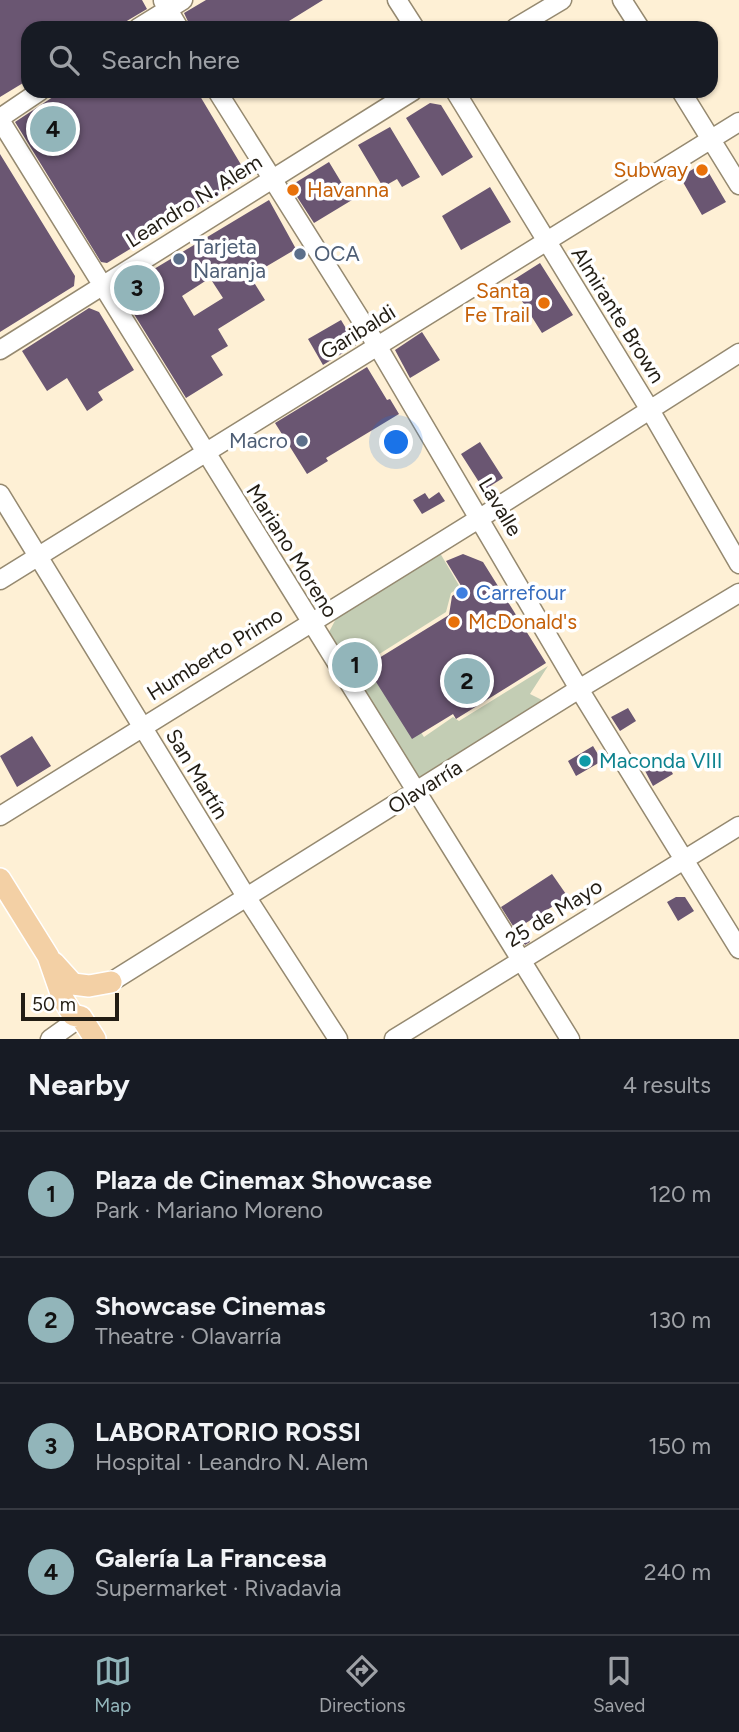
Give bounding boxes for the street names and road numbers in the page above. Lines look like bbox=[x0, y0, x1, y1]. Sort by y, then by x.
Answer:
street label: Leandro N. Alem bbox=[121, 149, 266, 252]
street label: Almirante Brown bbox=[567, 242, 670, 387]
street label: Garibaldi bbox=[316, 299, 400, 364]
street label: Lavalle bbox=[473, 473, 528, 540]
street label: Mariano Moreno bbox=[241, 479, 343, 622]
street label: Humberto Primo bbox=[142, 602, 287, 705]
street label: San Martín bbox=[161, 724, 234, 823]
street label: Olavarría bbox=[383, 754, 466, 819]
street label: 25 de Mayo bbox=[501, 873, 607, 952]

